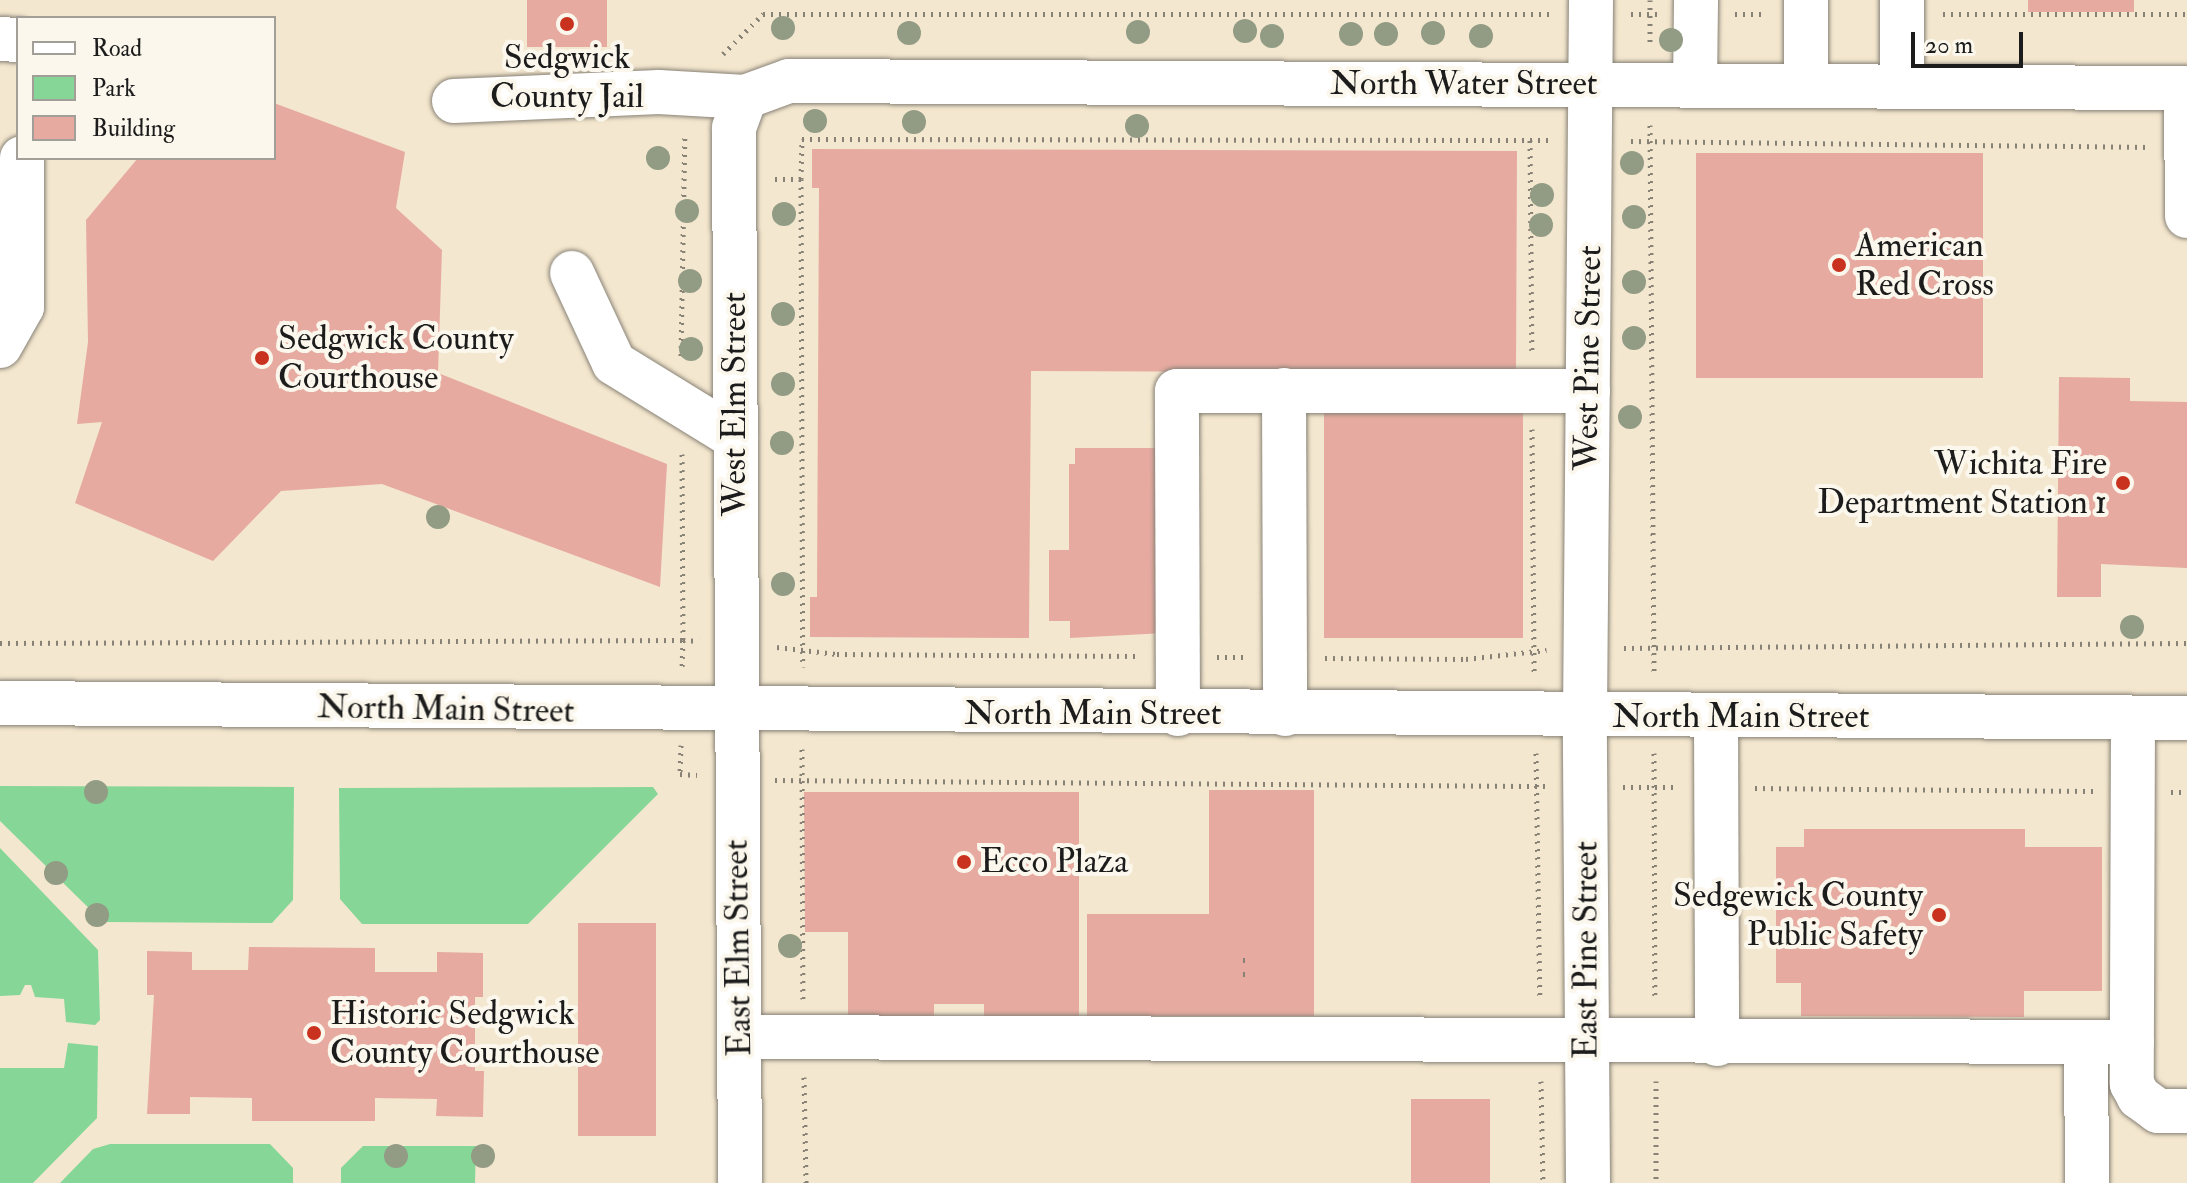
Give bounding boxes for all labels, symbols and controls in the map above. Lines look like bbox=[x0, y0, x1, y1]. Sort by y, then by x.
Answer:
marker: Sedgwick County Jail bbox=[558, 15, 576, 33]
legend bbox=[16, 16, 276, 160]
scale bar bbox=[1915, 16, 2027, 66]
text: 20 m bbox=[1925, 30, 1973, 61]
text: Road bbox=[92, 33, 142, 64]
place label: Sedgwick County Jail bbox=[490, 37, 644, 116]
street label: North Water Street bbox=[1330, 64, 1598, 104]
text: Park bbox=[92, 73, 136, 104]
text: Building bbox=[92, 113, 175, 144]
place label: American Red Cross bbox=[1855, 225, 1994, 304]
street label: West Pine Street bbox=[1566, 245, 1610, 471]
marker: American Red Cross bbox=[1830, 256, 1848, 274]
street label: West Elm Street bbox=[715, 292, 755, 516]
place label: Sedgwick County Courthouse bbox=[278, 318, 514, 398]
marker: Sedgwick County Courthouse bbox=[253, 349, 271, 367]
place label: Wichita Fire Department Station 1 bbox=[1817, 443, 2107, 522]
marker: Wichita Fire Department Station 1 bbox=[2114, 474, 2132, 492]
street label: North Main Street bbox=[317, 686, 575, 732]
street label: North Main Street bbox=[964, 694, 1222, 734]
street label: North Main Street bbox=[1612, 697, 1870, 737]
street label: East Elm Street bbox=[716, 839, 760, 1057]
street label: East Pine Street bbox=[1566, 841, 1606, 1059]
place label: Ecco Plaza bbox=[980, 842, 1128, 882]
marker: Ecco Plaza bbox=[955, 853, 973, 871]
place label: Sedgewick County Public Safety bbox=[1673, 875, 1923, 954]
marker: Sedgewick County Public Safety bbox=[1930, 906, 1948, 924]
place label: Historic Sedgwick County Courthouse bbox=[330, 993, 600, 1072]
marker: Historic Sedgwick County Courthouse bbox=[305, 1024, 323, 1042]

